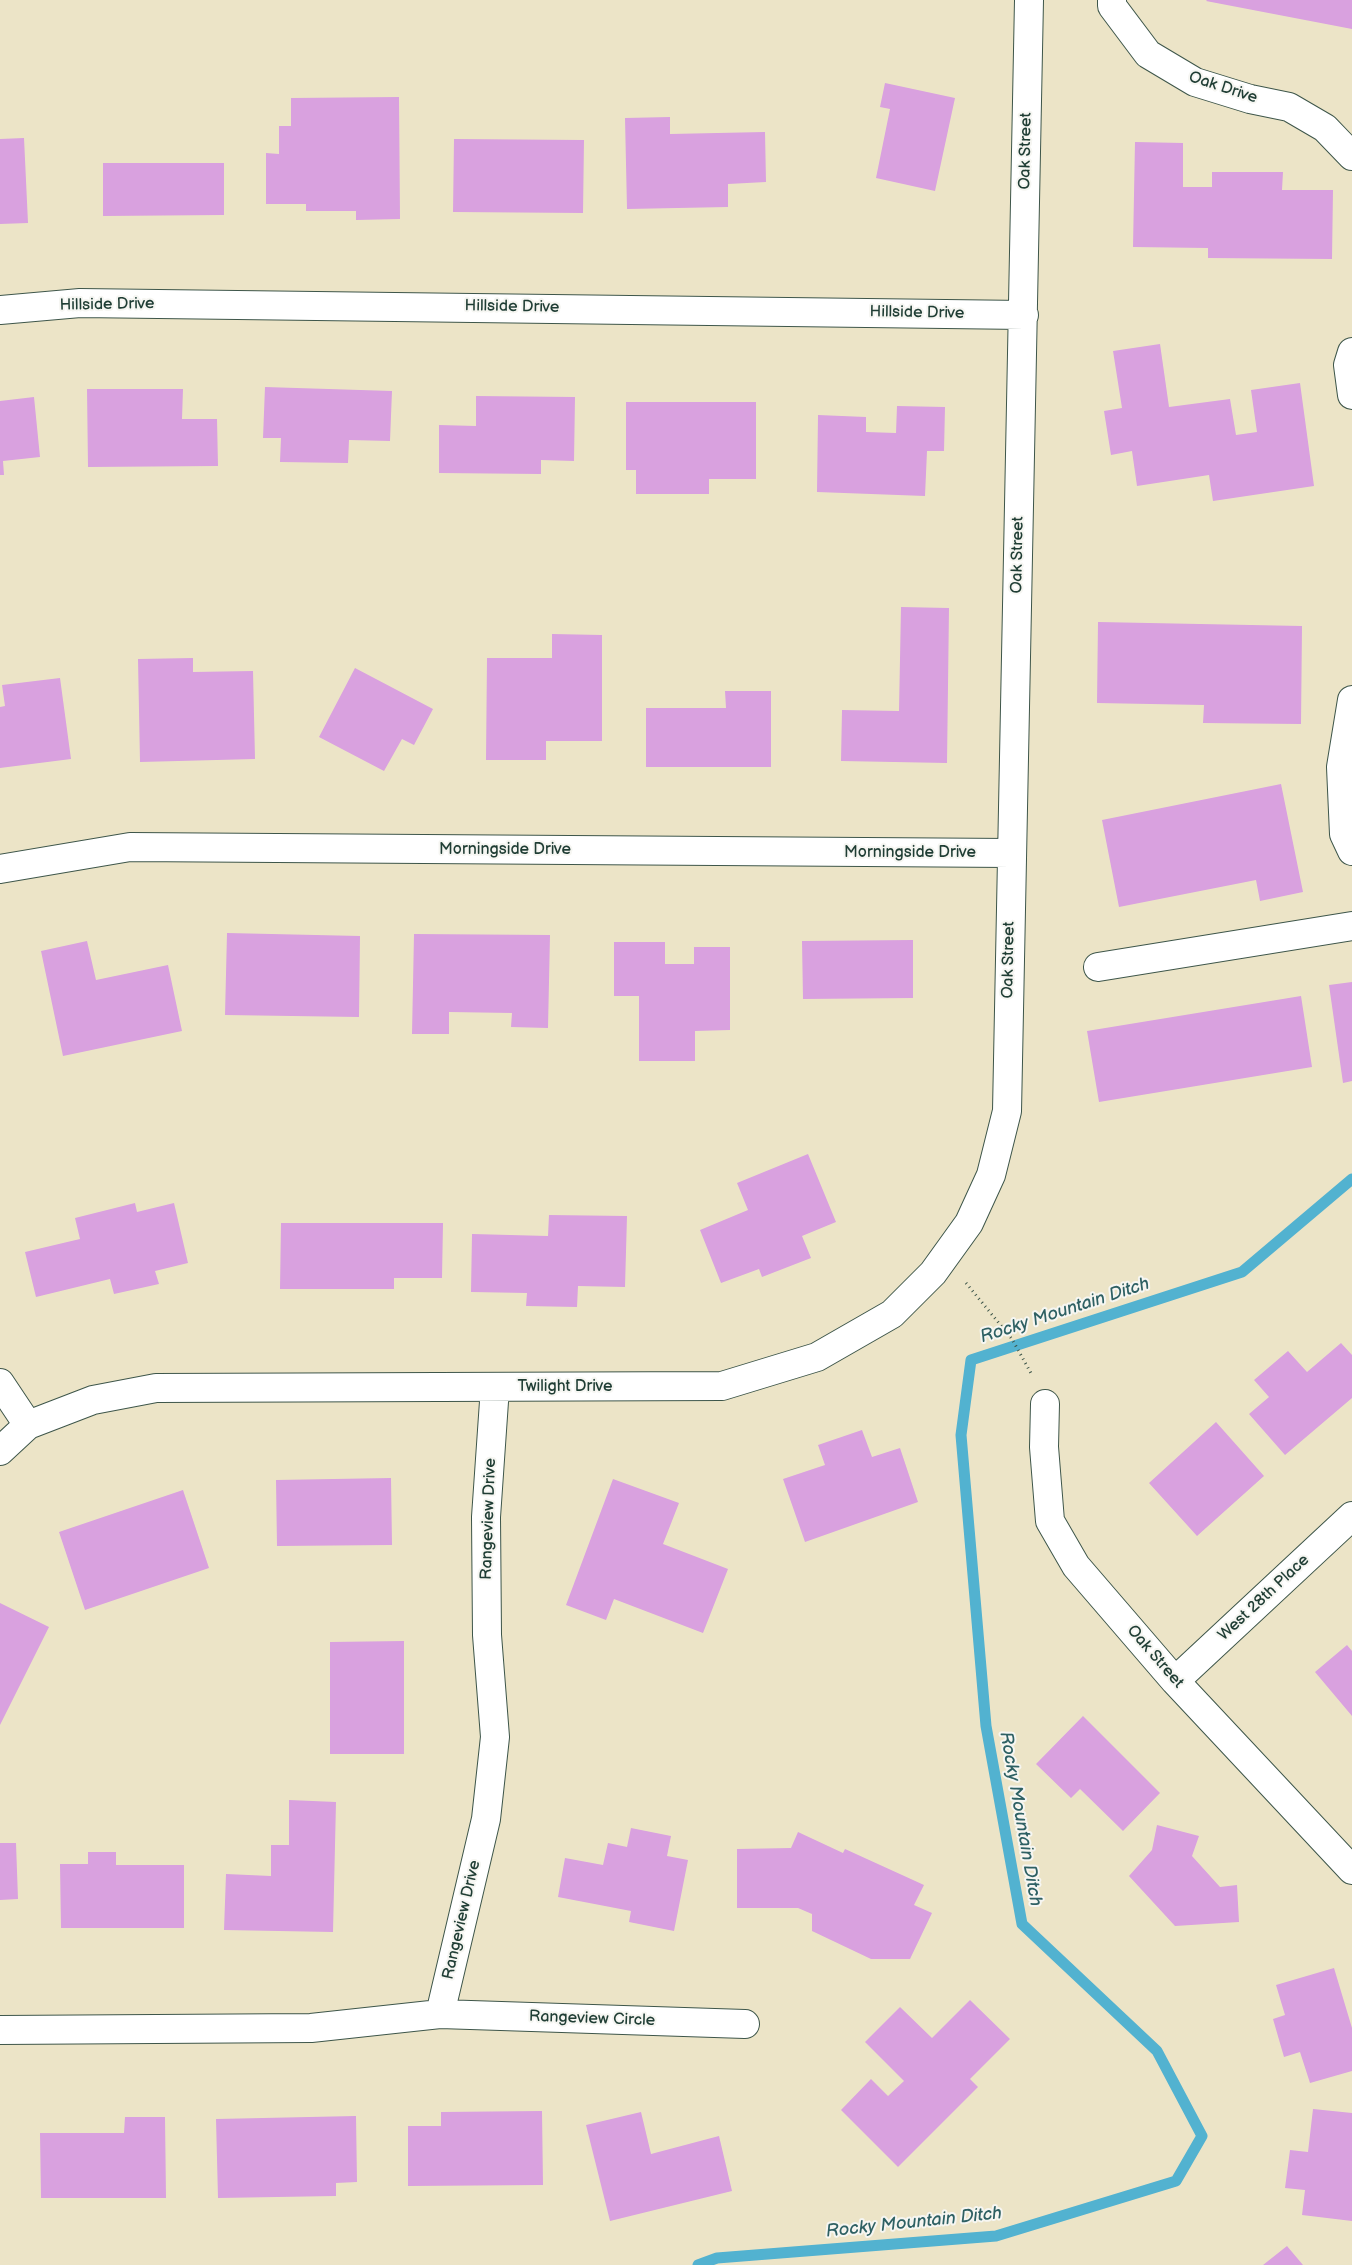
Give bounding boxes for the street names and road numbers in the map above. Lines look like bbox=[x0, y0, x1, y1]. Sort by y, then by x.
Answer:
street label: Oak Drive bbox=[1186, 68, 1260, 108]
street label: Oak Street bbox=[1016, 112, 1036, 190]
street label: Hillside Drive bbox=[59, 295, 155, 315]
street label: Hillside Drive bbox=[464, 297, 560, 317]
street label: Hillside Drive bbox=[869, 303, 965, 323]
street label: Oak Street bbox=[1008, 516, 1028, 594]
street label: Morningside Drive bbox=[439, 840, 571, 860]
street label: Morningside Drive bbox=[844, 843, 976, 863]
street label: Oak Street bbox=[999, 921, 1019, 999]
street label: Twilight Drive bbox=[518, 1377, 612, 1397]
street label: Rangeview Drive bbox=[477, 1458, 501, 1580]
street label: West 28th Place bbox=[1214, 1551, 1314, 1645]
street label: Oak Street bbox=[1122, 1622, 1188, 1692]
street label: Rangeview Drive bbox=[439, 1859, 485, 1981]
street label: Rangeview Circle bbox=[529, 2007, 655, 2031]

